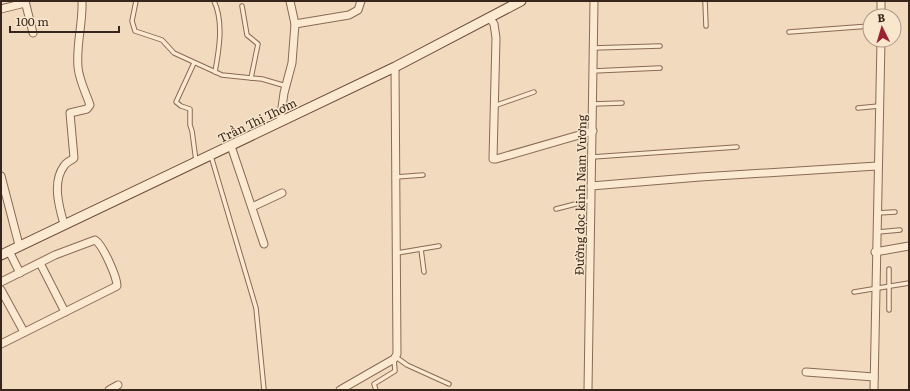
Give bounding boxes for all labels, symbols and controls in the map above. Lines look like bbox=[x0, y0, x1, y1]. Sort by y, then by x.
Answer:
scale bar bbox=[10, 8, 119, 34]
north arrow bbox=[862, 8, 902, 48]
text: B bbox=[877, 9, 886, 25]
text: 100 m bbox=[16, 12, 49, 30]
street label: Trần Thị Thơm bbox=[215, 93, 300, 147]
street label: Đường dọc kinh Nam Vương bbox=[570, 114, 590, 276]

